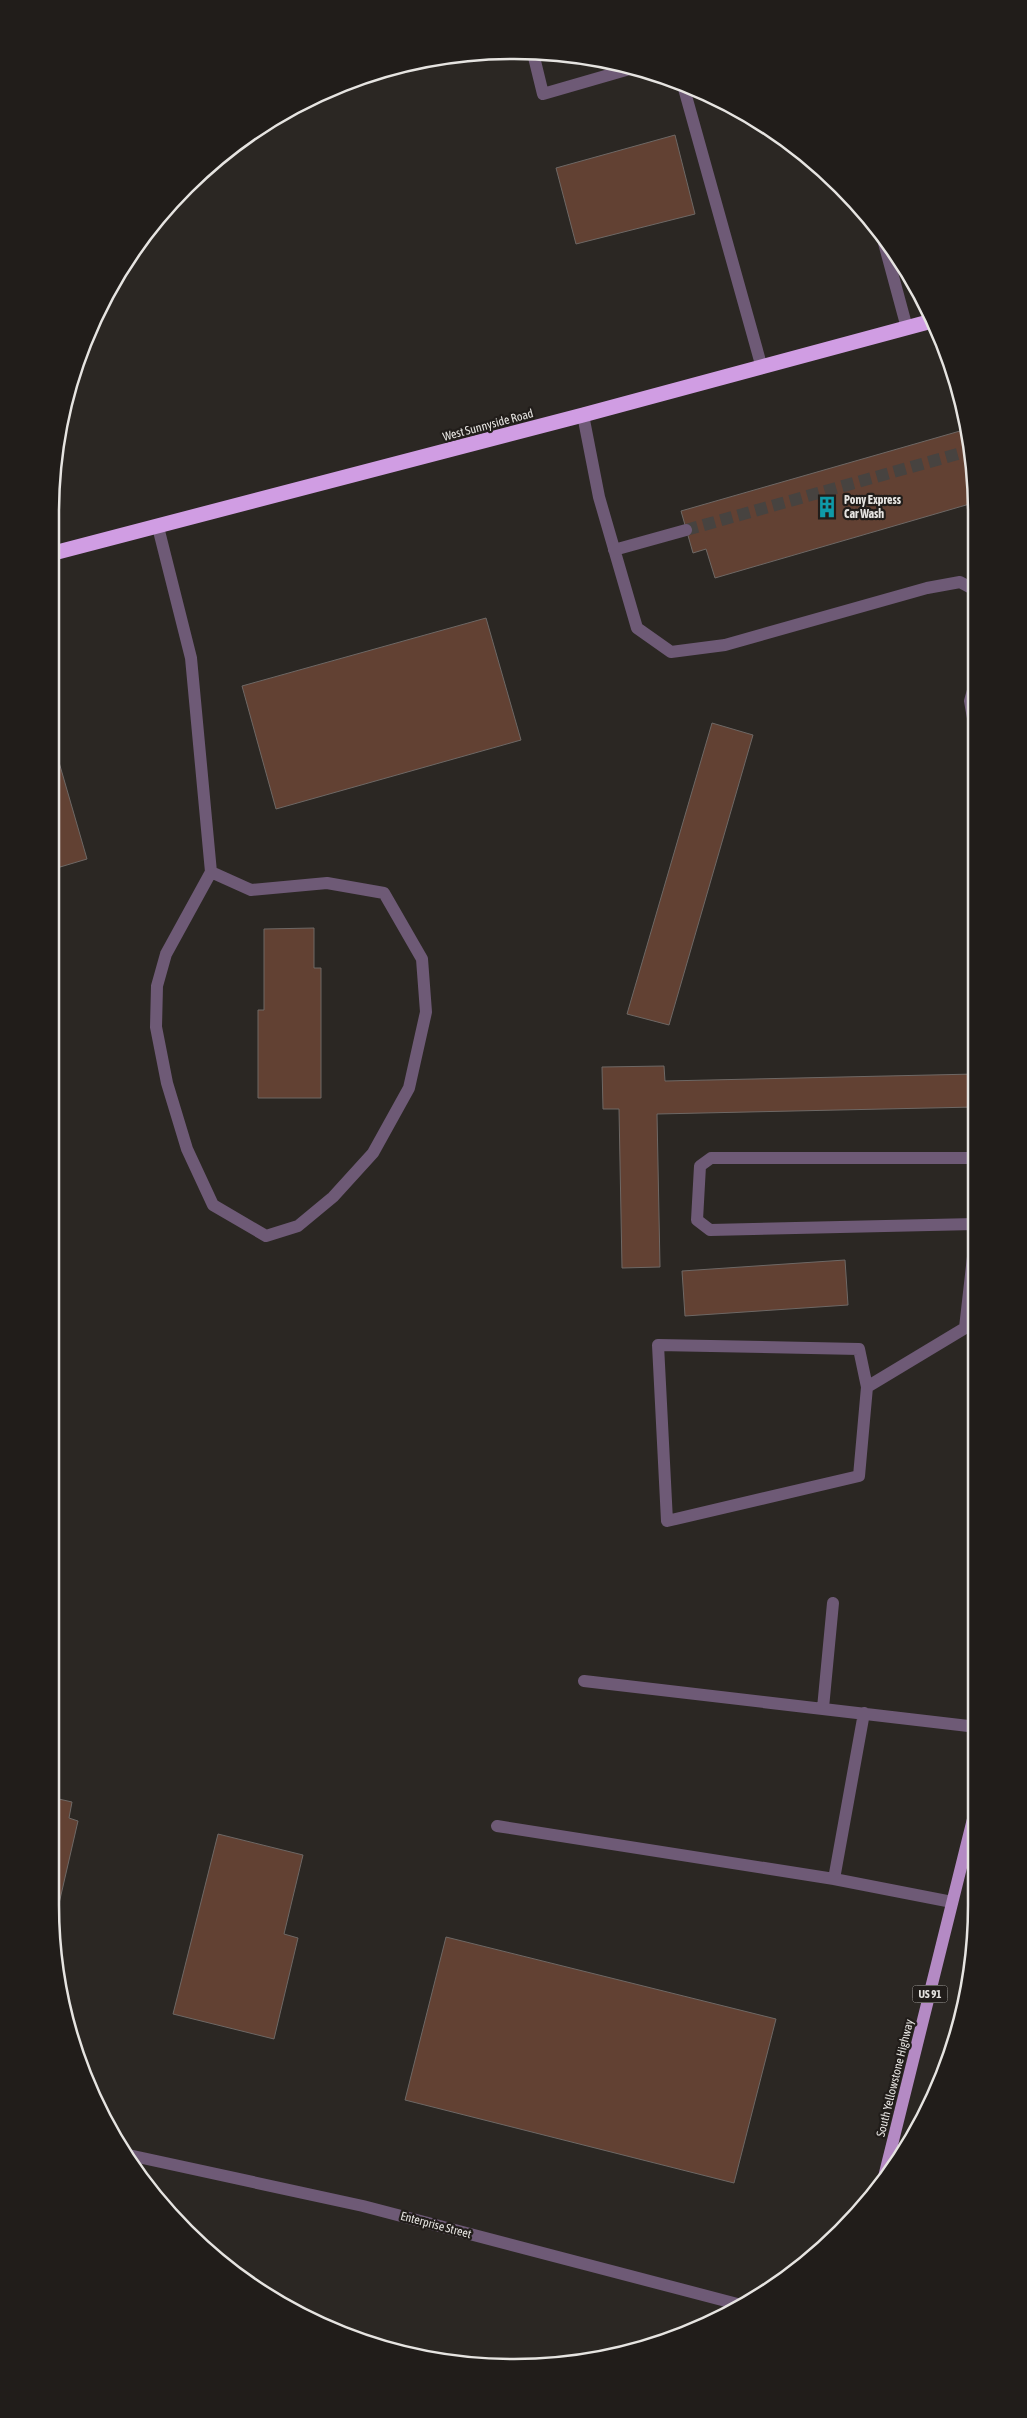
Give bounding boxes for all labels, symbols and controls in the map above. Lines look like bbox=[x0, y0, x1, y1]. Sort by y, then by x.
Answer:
street label: West Sunnyside Road bbox=[441, 406, 535, 444]
place label: Pony Express Car Wash bbox=[844, 493, 902, 521]
building icon: Pony Express Car Wash bbox=[814, 494, 840, 520]
road number: US 91 bbox=[912, 1986, 948, 2002]
street label: South Yellowstone Highway bbox=[874, 2018, 916, 2138]
street label: Enterprise Street bbox=[399, 2209, 474, 2241]

